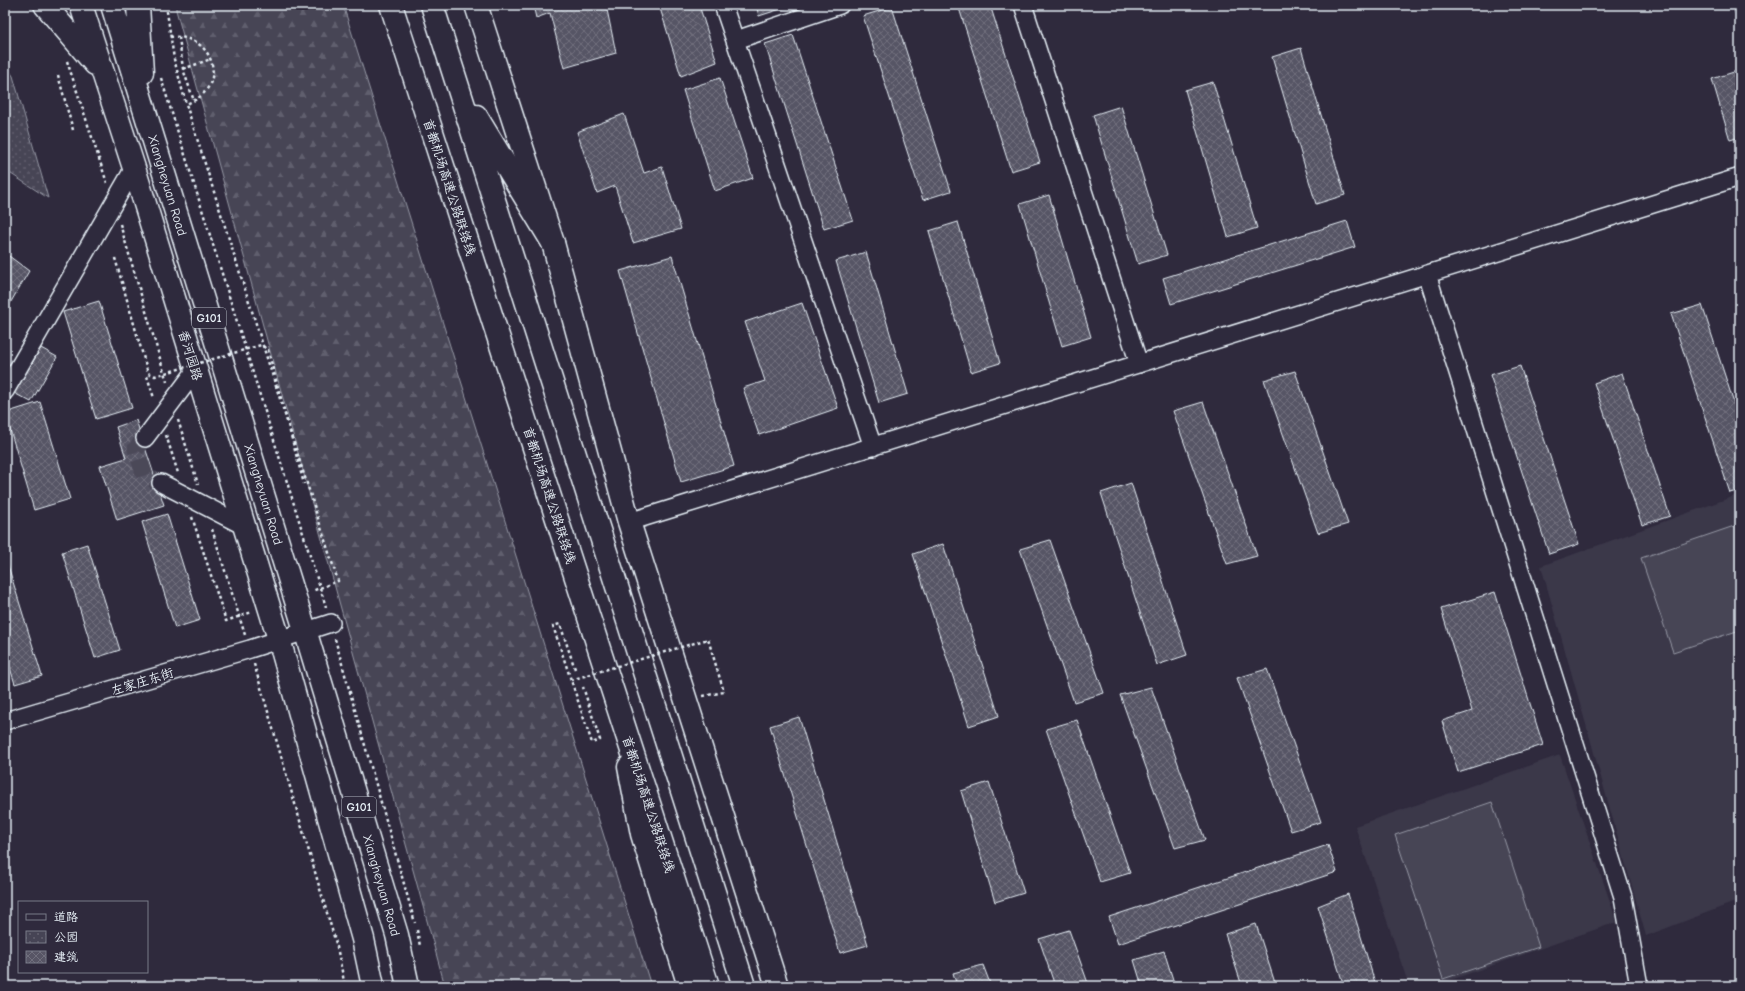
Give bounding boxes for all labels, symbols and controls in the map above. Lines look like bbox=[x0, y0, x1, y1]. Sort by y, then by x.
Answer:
street label: 首都机场高速公路联络线 bbox=[420, 117, 479, 257]
street label: Xiangheyuan Road bbox=[145, 133, 190, 237]
road number: G101 bbox=[192, 308, 226, 328]
street label: 香河园路 bbox=[176, 328, 205, 382]
street label: 首都机场高速公路联络线 bbox=[520, 425, 579, 565]
street label: Xiangheyuan Road bbox=[241, 442, 286, 546]
street label: 左家庄东街 bbox=[109, 665, 175, 698]
street label: 首都机场高速公路联络线 bbox=[619, 734, 678, 874]
road number: G101 bbox=[342, 797, 376, 817]
street label: Xiangheyuan Road bbox=[360, 833, 403, 938]
legend bbox=[18, 901, 148, 973]
text: 道路 bbox=[54, 910, 78, 924]
text: 公园 bbox=[54, 930, 78, 944]
text: 建筑 bbox=[54, 950, 78, 964]

